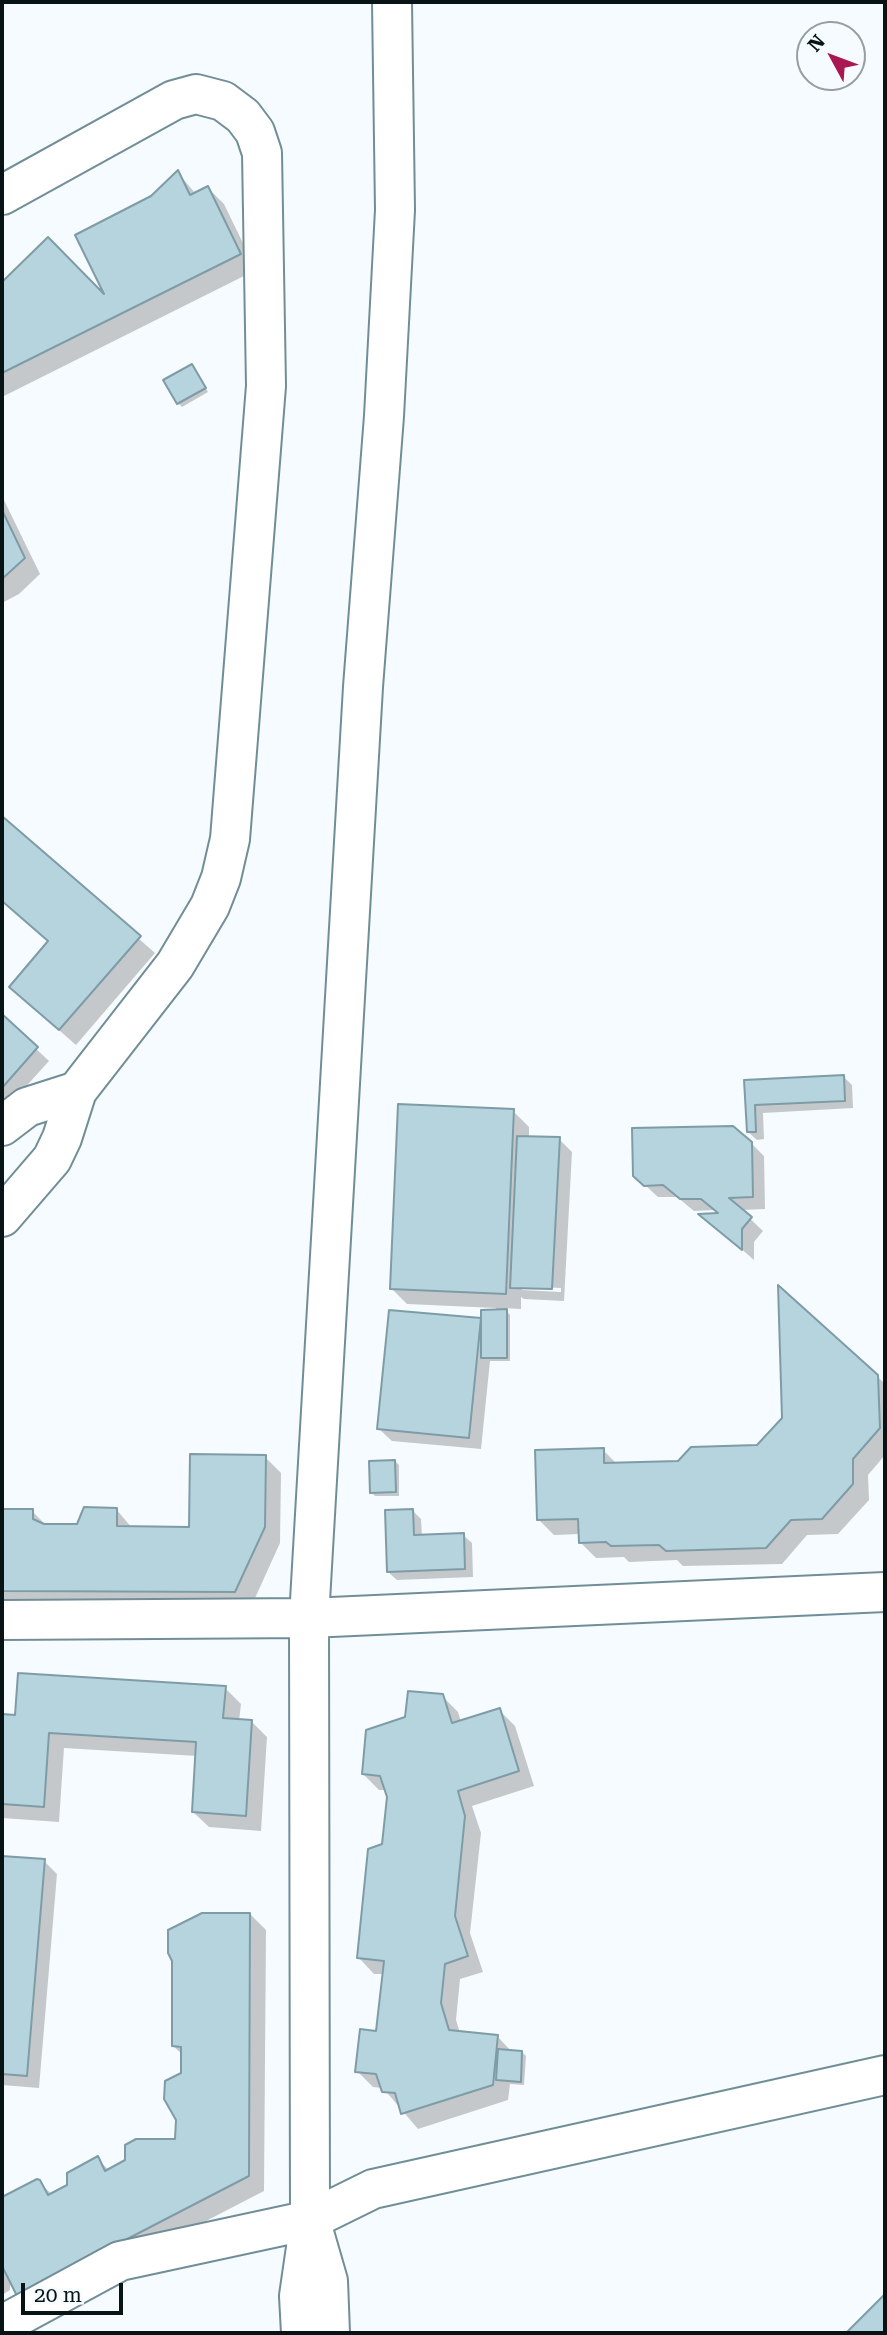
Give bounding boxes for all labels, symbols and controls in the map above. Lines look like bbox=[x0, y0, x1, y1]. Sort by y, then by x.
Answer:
north arrow bbox=[796, 21, 866, 91]
text: N bbox=[803, 30, 830, 56]
scale bar bbox=[24, 2268, 126, 2312]
text: 20 m bbox=[34, 2283, 82, 2307]

